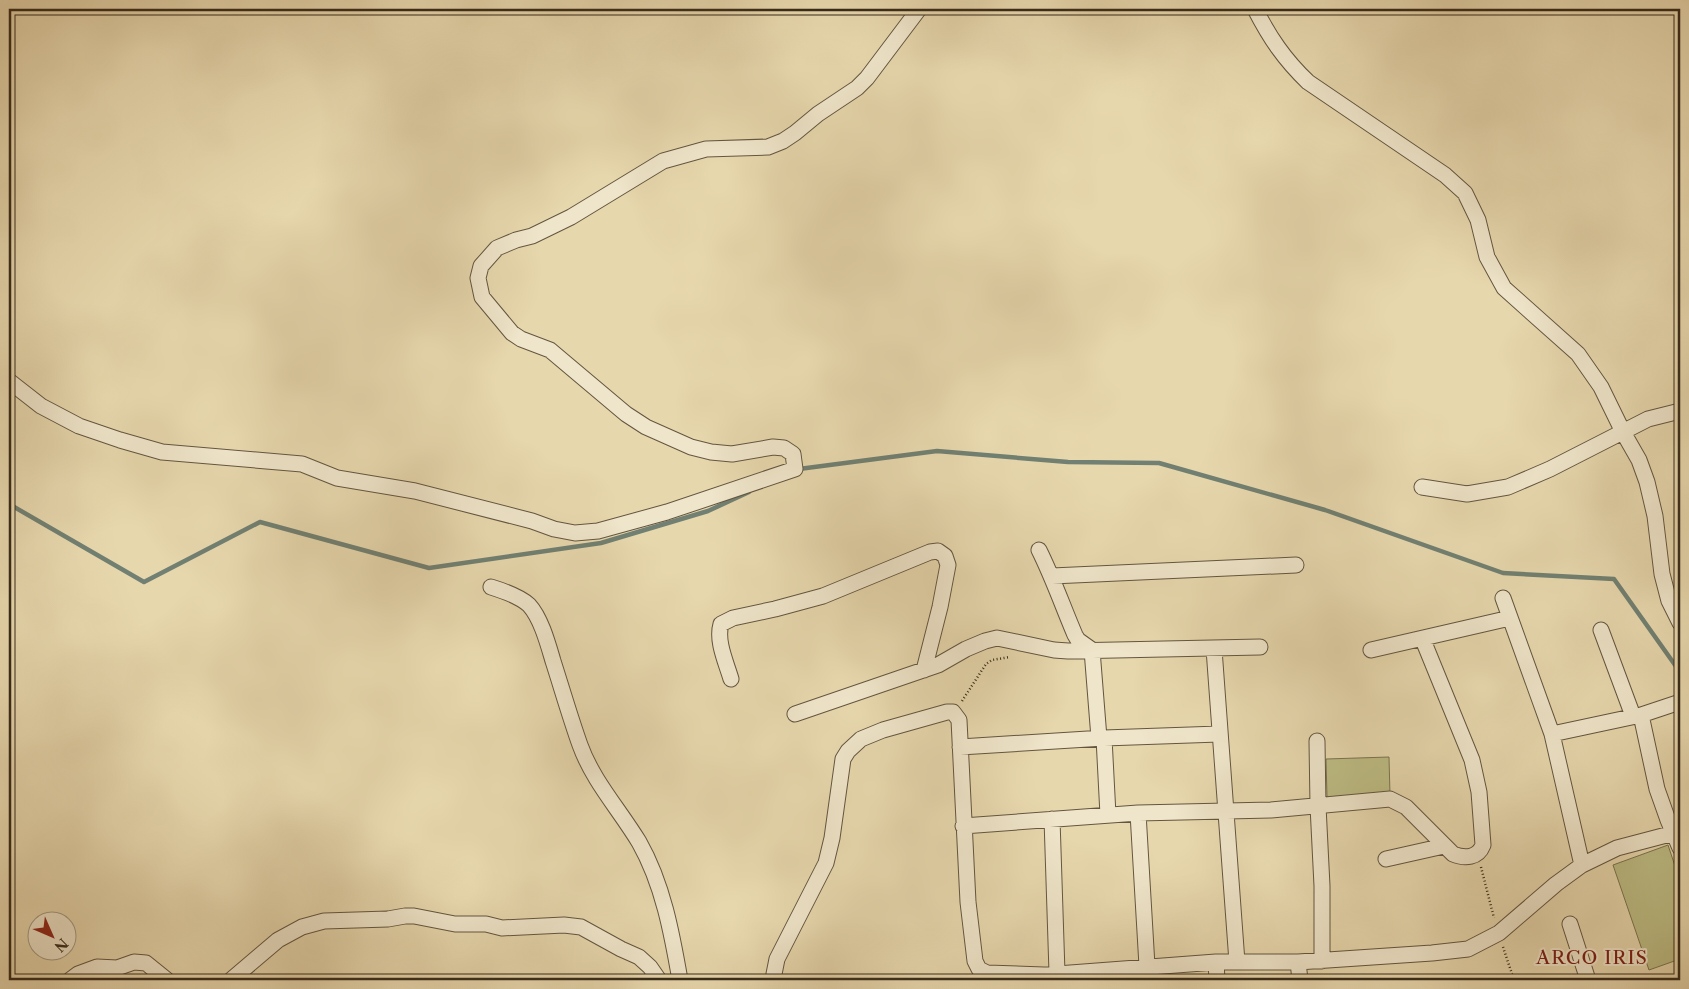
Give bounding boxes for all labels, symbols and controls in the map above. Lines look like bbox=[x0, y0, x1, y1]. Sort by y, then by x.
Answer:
north arrow bbox=[28, 912, 78, 962]
text: N bbox=[51, 935, 72, 956]
district label: ARCO IRIS bbox=[1535, 946, 1648, 969]

